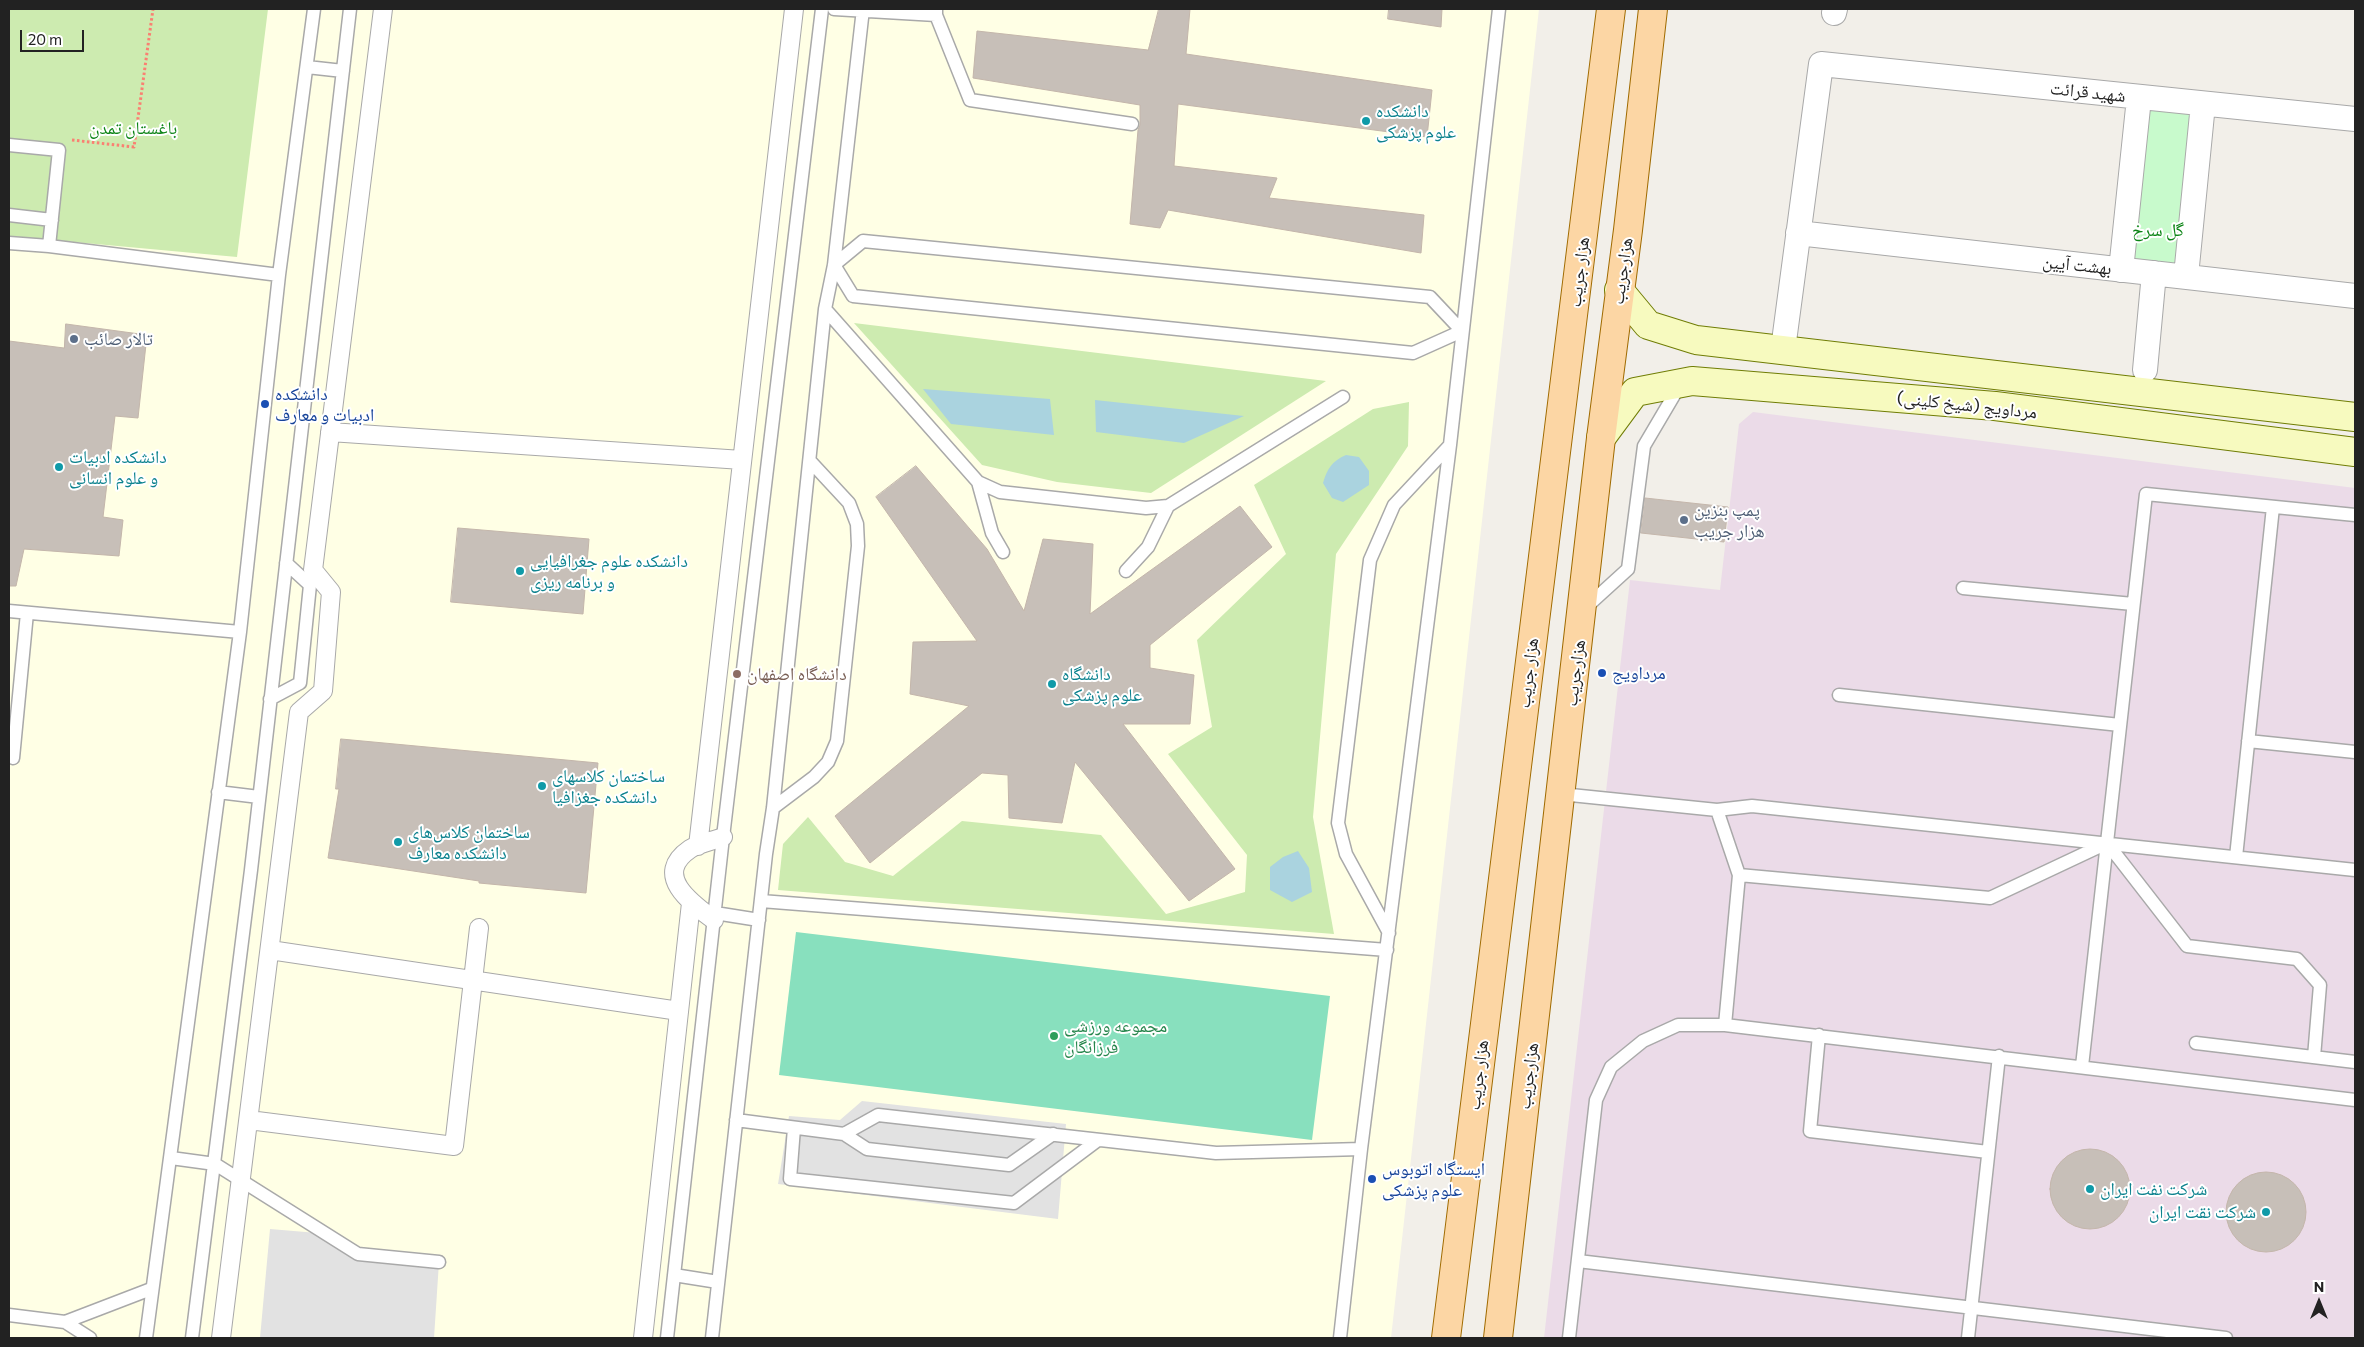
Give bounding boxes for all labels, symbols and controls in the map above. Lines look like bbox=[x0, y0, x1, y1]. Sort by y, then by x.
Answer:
scale bar bbox=[22, 20, 86, 52]
text: 20 m bbox=[28, 30, 62, 48]
street label: شهید قرائت bbox=[2049, 77, 2127, 107]
place label: دانشکده علوم پزشکی bbox=[1376, 100, 1456, 142]
marker: دانشکده علوم پزشکی bbox=[1360, 115, 1372, 127]
park label: باغستان تمدن bbox=[89, 117, 177, 139]
park label: گل سرخ bbox=[2132, 219, 2184, 241]
street label: هزار جریب bbox=[1564, 236, 1594, 308]
street label: هزارجریب bbox=[1607, 236, 1637, 306]
street label: بهشت آیین bbox=[2041, 251, 2113, 279]
place label: تالار صائب bbox=[84, 328, 153, 350]
marker: تالار صائب bbox=[68, 333, 80, 345]
place label: دانشکده ادبیات و معارف bbox=[275, 383, 374, 426]
street label: مرداویج (شیخ کلینی) bbox=[1896, 387, 2038, 423]
marker: دانشکده ادبیات و معارف bbox=[259, 398, 271, 410]
place label: دانشکده ادبیات و علوم انسانی bbox=[69, 446, 167, 488]
marker: دانشکده ادبیات و علوم انسانی bbox=[53, 461, 65, 473]
place label: پمپ بنزین هزار جریب bbox=[1694, 499, 1765, 542]
marker: پمپ بنزین هزار جریب bbox=[1678, 514, 1690, 526]
place label: دانشکده علوم جغرافیایی و برنامه ریزی bbox=[530, 550, 688, 592]
marker: دانشکده علوم جغرافیایی و برنامه ریزی bbox=[514, 565, 526, 577]
street label: هزار جریب bbox=[1513, 637, 1543, 709]
street label: هزارجریب bbox=[1560, 638, 1590, 708]
place label: مرداویج bbox=[1612, 662, 1666, 684]
place label: دانشگاه اصفهان bbox=[747, 663, 847, 685]
place label: دانشگاه علوم پزشکی bbox=[1062, 663, 1142, 706]
marker: مرداویج bbox=[1596, 667, 1608, 679]
marker: دانشگاه اصفهان bbox=[731, 668, 743, 680]
marker: دانشگاه علوم پزشکی bbox=[1046, 678, 1058, 690]
place label: ساختمان کلاسهای دانشکده جغزافیا bbox=[552, 765, 665, 808]
marker: ساختمان کلاسهای دانشکده جغزافیا bbox=[536, 780, 548, 792]
place label: ساختمان کلاس‌های دانشکده معارف bbox=[408, 821, 530, 864]
marker: ساختمان کلاس‌های دانشکده معارف bbox=[392, 836, 404, 848]
place label: مجموعه ورزشی فرزانگان bbox=[1064, 1015, 1167, 1058]
marker: مجموعه ورزشی فرزانگان bbox=[1048, 1030, 1060, 1042]
street label: هزار جریب bbox=[1463, 1039, 1493, 1111]
street label: هزارجریب bbox=[1513, 1041, 1543, 1111]
place label: ایستگاه اتوبوس علوم پزشکی bbox=[1382, 1158, 1485, 1200]
marker: ایستگاه اتوبوس علوم پزشکی bbox=[1366, 1173, 1378, 1185]
place label: شرکت نفت ایران bbox=[2100, 1178, 2207, 1200]
marker: شرکت نفت ایران bbox=[2084, 1183, 2096, 1195]
place label: شرکت نقت ایران bbox=[2149, 1201, 2256, 1223]
marker: شرکت نقت ایران bbox=[2260, 1206, 2272, 1218]
north arrow bbox=[2294, 1277, 2344, 1327]
text: N bbox=[2314, 1278, 2324, 1295]

